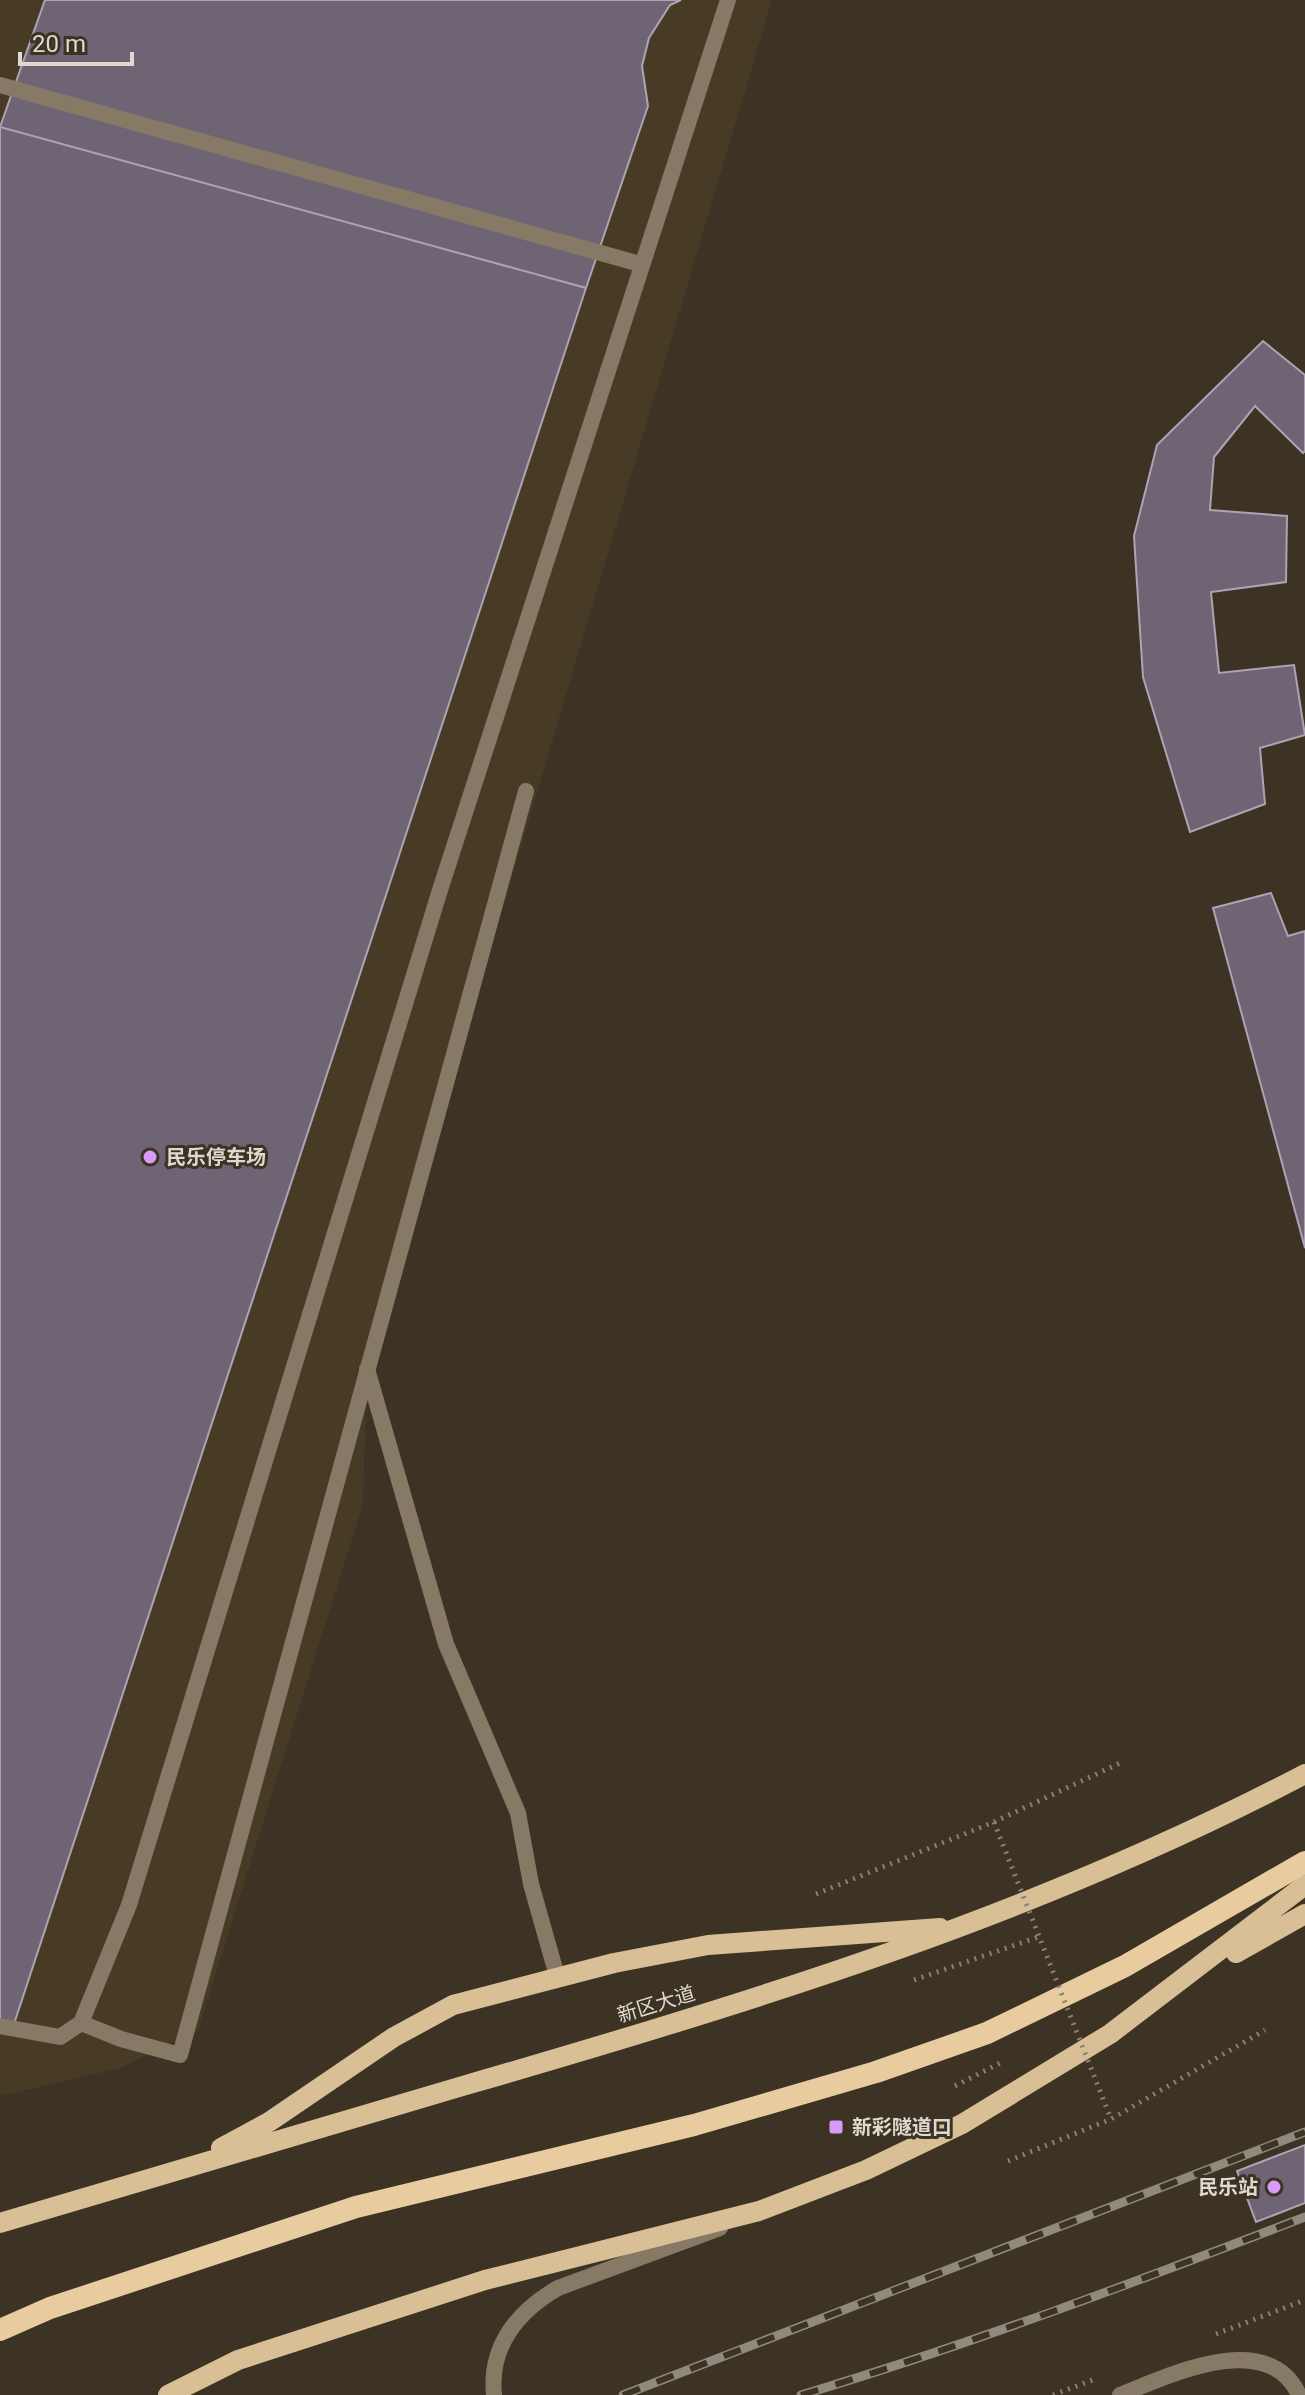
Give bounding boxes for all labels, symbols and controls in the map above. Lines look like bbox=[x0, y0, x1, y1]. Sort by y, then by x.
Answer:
scale bar bbox=[20, 16, 132, 66]
text: 20 m bbox=[32, 30, 86, 58]
place label: 民乐停车场 bbox=[166, 1145, 266, 1169]
marker: 民乐停车场 bbox=[141, 1148, 159, 1166]
street label: 新区大道 bbox=[614, 1981, 698, 2027]
place label: 新彩隧道口 bbox=[852, 2115, 952, 2139]
marker: 新彩隧道口 bbox=[827, 2118, 845, 2136]
place label: 民乐站 bbox=[1198, 2175, 1258, 2199]
marker: 民乐站 bbox=[1265, 2178, 1283, 2196]

